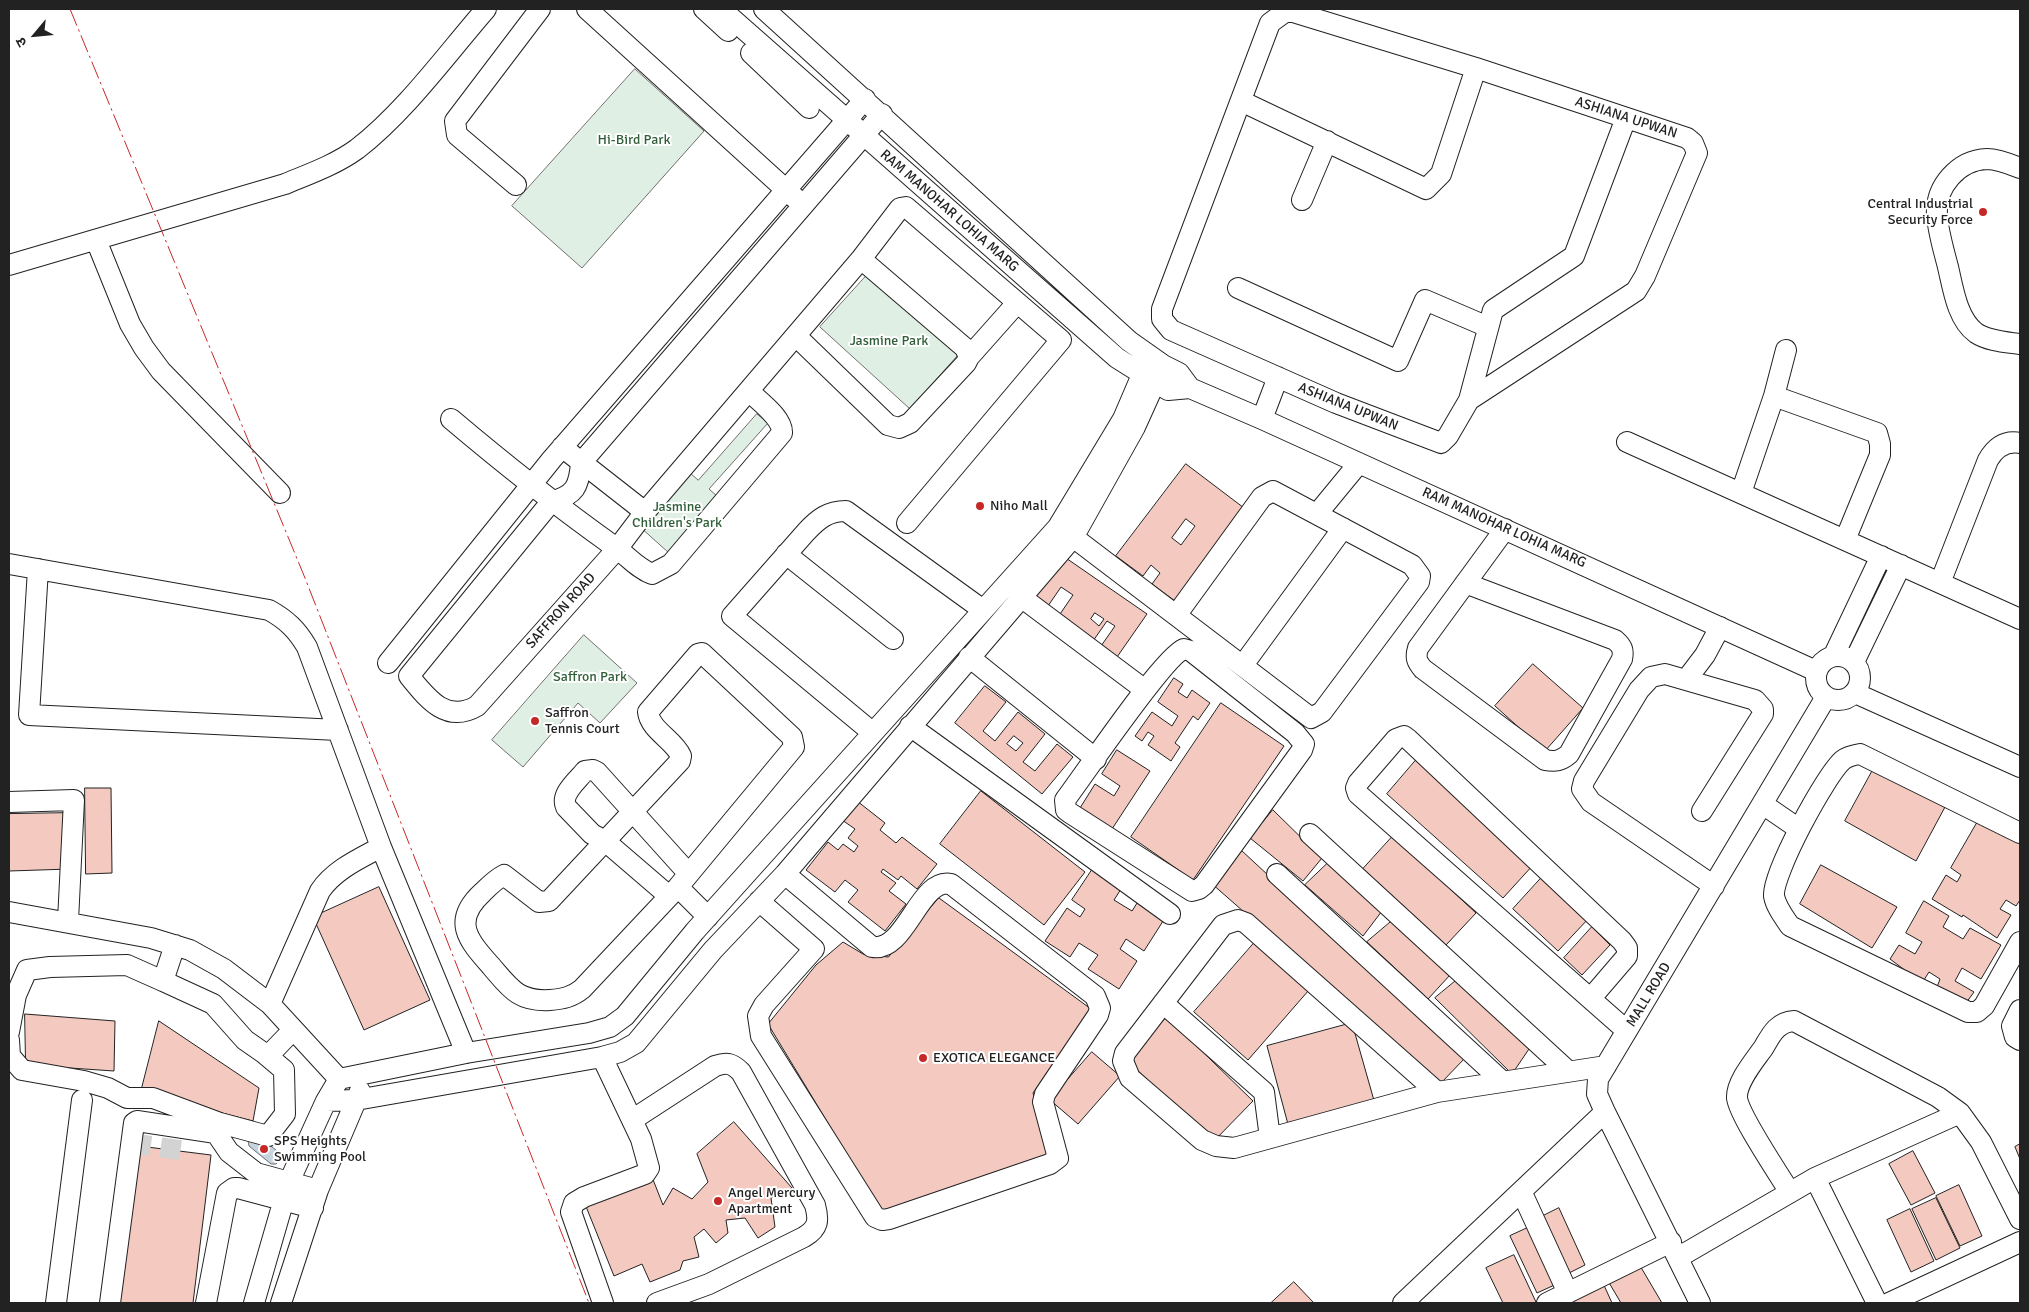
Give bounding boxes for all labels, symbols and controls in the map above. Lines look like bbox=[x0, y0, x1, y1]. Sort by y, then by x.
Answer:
north arrow bbox=[10, 10, 60, 60]
text: उ bbox=[12, 35, 31, 50]
street label: ASHIANA UPWAN bbox=[1573, 94, 1679, 142]
park label: Hi-Bird Park bbox=[598, 132, 670, 148]
street label: RAM MANOHAR LOHIA MARG bbox=[876, 146, 1022, 276]
place label: Central Industrial Security Force bbox=[1868, 196, 1973, 228]
marker: Central Industrial Security Force bbox=[1977, 206, 1989, 218]
park label: Jasmine Park bbox=[850, 333, 928, 349]
street label: ASHIANA UPWAN bbox=[1295, 379, 1401, 435]
street label: RAM MANOHAR LOHIA MARG bbox=[1419, 484, 1589, 572]
place label: Niho Mall bbox=[990, 498, 1048, 514]
park label: Jasmine Children's Park bbox=[632, 499, 722, 532]
marker: Niho Mall bbox=[974, 500, 986, 512]
street label: SAFFRON ROAD bbox=[523, 570, 599, 652]
park label: Saffron Park bbox=[553, 669, 627, 685]
place label: Saffron Tennis Court bbox=[545, 705, 620, 738]
marker: Saffron Tennis Court bbox=[529, 715, 541, 727]
street label: MALL ROAD bbox=[1623, 960, 1675, 1030]
place label: EXOTICA ELEGANCE bbox=[933, 1050, 1055, 1066]
marker: EXOTICA ELEGANCE bbox=[917, 1052, 929, 1064]
place label: SPS Heights Swimming Pool bbox=[274, 1133, 366, 1166]
marker: SPS Heights Swimming Pool bbox=[258, 1143, 270, 1155]
place label: Angel Mercury Apartment bbox=[728, 1185, 815, 1218]
marker: Angel Mercury Apartment bbox=[712, 1195, 724, 1207]

